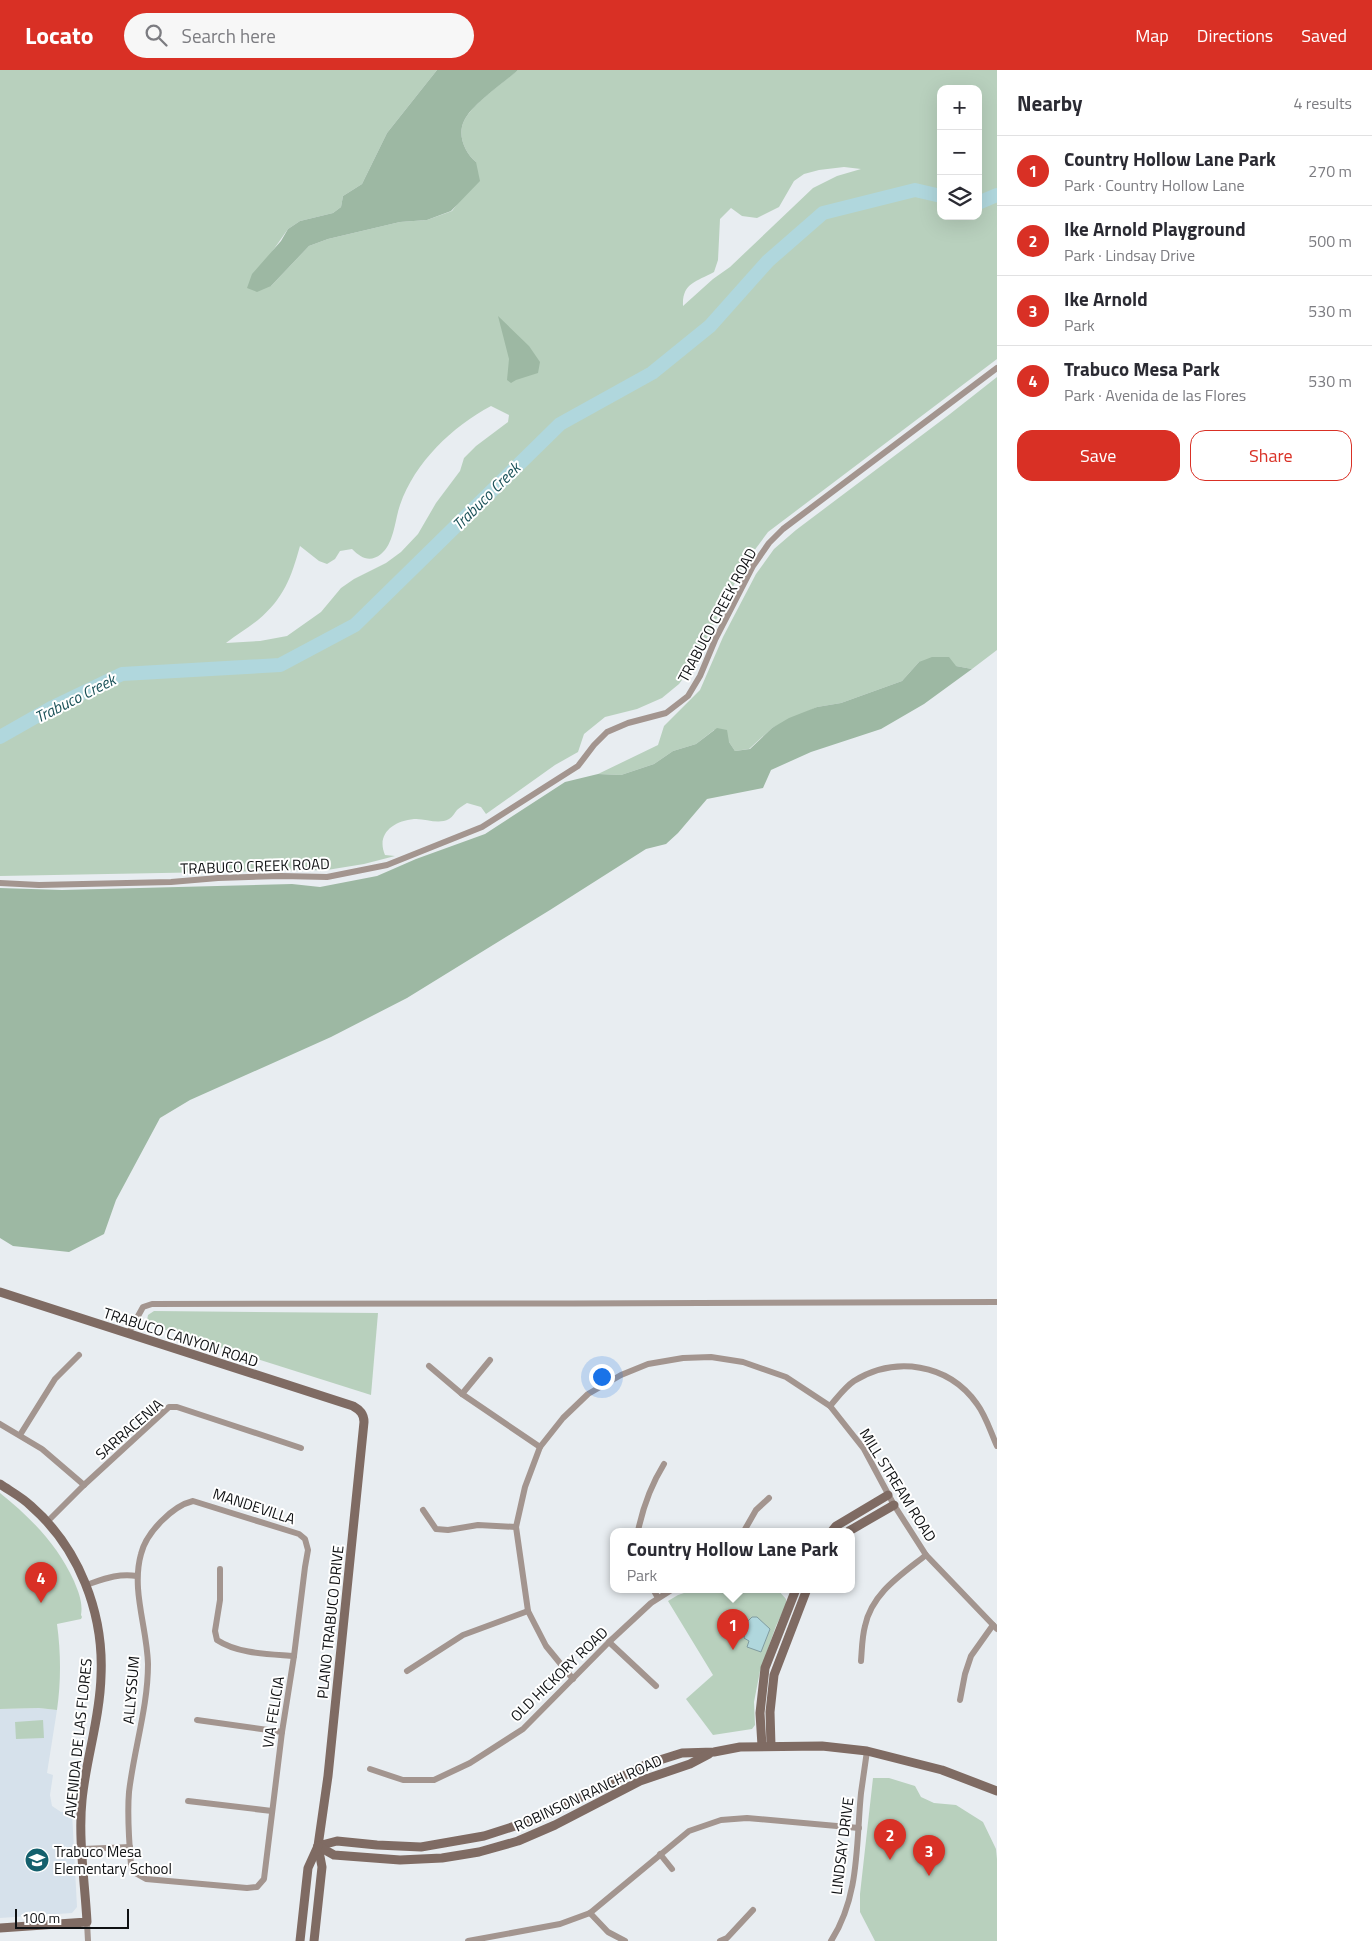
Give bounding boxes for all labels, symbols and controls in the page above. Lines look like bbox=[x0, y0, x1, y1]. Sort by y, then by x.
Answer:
search box bbox=[124, 13, 474, 58]
text: Locato bbox=[25, 17, 94, 53]
icon: search bbox=[142, 21, 170, 49]
text: Search here bbox=[182, 21, 276, 50]
text: Map bbox=[1135, 22, 1169, 49]
text: Directions bbox=[1197, 22, 1273, 49]
text: Saved bbox=[1301, 22, 1347, 49]
map controls bbox=[937, 85, 982, 220]
button: + bbox=[937, 85, 982, 130]
text: Nearby bbox=[1017, 87, 1082, 119]
text: 4 results bbox=[1293, 91, 1352, 115]
button: − bbox=[937, 130, 982, 175]
text: Country Hollow Lane Park bbox=[1064, 144, 1276, 173]
text: 1 bbox=[1029, 159, 1037, 183]
text: 270 m bbox=[1308, 159, 1352, 183]
text: Park · Country Hollow Lane bbox=[1064, 173, 1245, 197]
button: layers bbox=[937, 175, 982, 220]
text: Ike Arnold Playground bbox=[1064, 214, 1246, 243]
text: 2 bbox=[1029, 229, 1037, 253]
text: 500 m bbox=[1308, 229, 1352, 253]
text: Park · Lindsay Drive bbox=[1064, 243, 1195, 267]
text: Ike Arnold bbox=[1064, 284, 1148, 313]
text: 3 bbox=[1029, 299, 1037, 323]
text: 530 m bbox=[1308, 299, 1352, 323]
text: Park bbox=[1064, 313, 1095, 337]
text: Trabuco Mesa Park bbox=[1064, 354, 1220, 383]
text: 4 bbox=[1029, 369, 1037, 393]
text: 530 m bbox=[1308, 369, 1352, 393]
text: Park · Avenida de las Flores bbox=[1064, 383, 1246, 407]
button: Save bbox=[1017, 430, 1180, 481]
button: Share bbox=[1190, 430, 1352, 481]
water label: Trabuco Creek bbox=[446, 455, 527, 536]
street label: TRABUCO CREEK ROAD bbox=[672, 544, 762, 686]
water label: Trabuco Creek bbox=[30, 667, 121, 729]
street label: TRABUCO CREEK ROAD bbox=[180, 852, 330, 880]
street label: TRABUCO CANYON ROAD bbox=[100, 1301, 262, 1373]
your location bbox=[589, 1364, 615, 1390]
street label: SARRACENIA bbox=[90, 1393, 168, 1465]
street label: MILL STREAM ROAD bbox=[854, 1424, 942, 1546]
street label: MANDEVILLA bbox=[210, 1482, 298, 1530]
popup bbox=[610, 1528, 855, 1593]
text: Country Hollow Lane Park bbox=[627, 1534, 838, 1563]
street label: PLANO TRABUCO DRIVE bbox=[311, 1544, 349, 1700]
pin: 4 bbox=[25, 1562, 57, 1603]
text: Park bbox=[627, 1563, 657, 1587]
pin: 1 bbox=[717, 1609, 749, 1650]
street label: OLD HICKORY ROAD bbox=[505, 1621, 613, 1727]
street label: ALLYSSUM bbox=[117, 1655, 145, 1725]
street label: AVENIDA DE LAS FLORES bbox=[58, 1657, 98, 1819]
street label: VIA FELICIA bbox=[256, 1674, 290, 1750]
street label: ROBINSON RANCH ROAD bbox=[510, 1749, 666, 1837]
street label: LINDSAY DRIVE bbox=[825, 1796, 859, 1896]
pin: 2 bbox=[874, 1819, 906, 1860]
pin: 3 bbox=[913, 1835, 945, 1876]
place label: Trabuco Mesa Elementary School bbox=[54, 1840, 172, 1880]
school or university icon: Trabuco Mesa Elementary School bbox=[24, 1847, 50, 1873]
scale bar bbox=[15, 1906, 129, 1929]
text: 100 m bbox=[22, 1907, 60, 1928]

